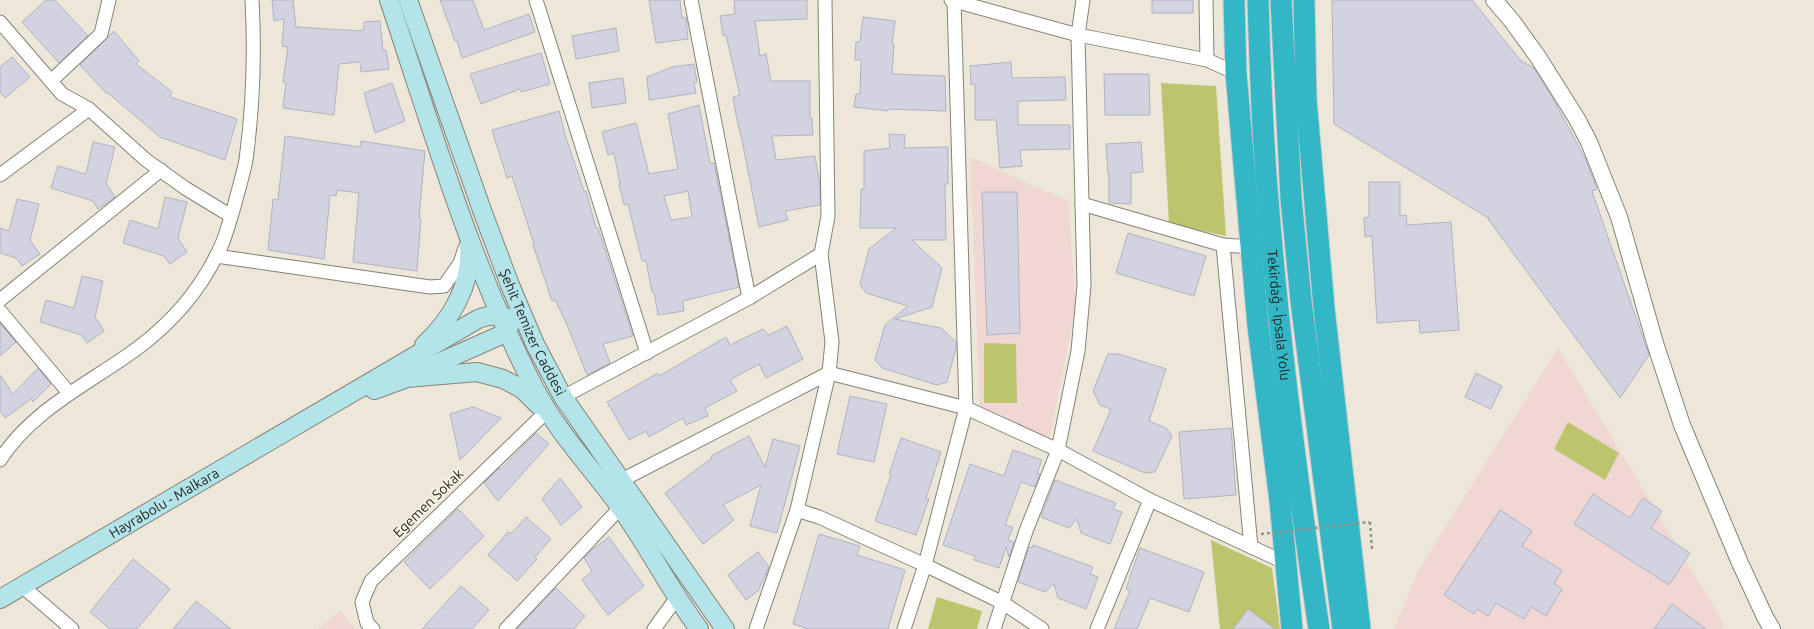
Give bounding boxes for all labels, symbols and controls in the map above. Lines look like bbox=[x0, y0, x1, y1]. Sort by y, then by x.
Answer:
street label: Tekirdağ - İpsala Yolu bbox=[1264, 249, 1294, 381]
street label: Şehit Temizer Caddesi bbox=[497, 267, 569, 398]
street label: Hayrabolu - Malkara bbox=[106, 465, 222, 541]
street label: Egemen Sokak bbox=[390, 466, 466, 540]

